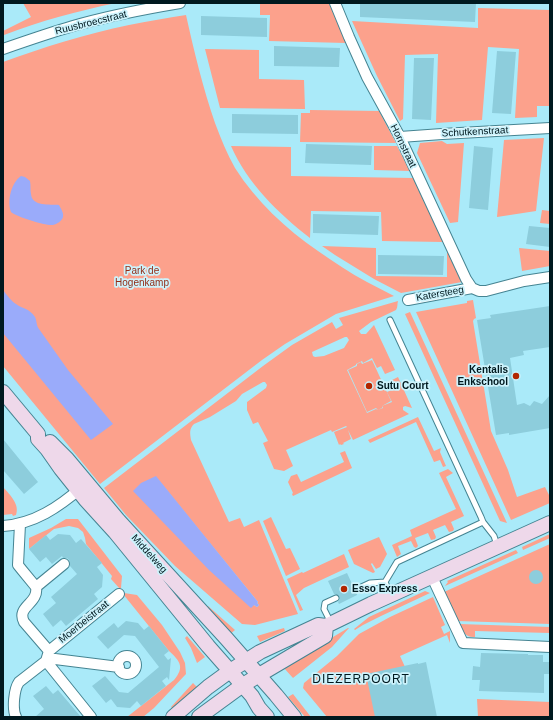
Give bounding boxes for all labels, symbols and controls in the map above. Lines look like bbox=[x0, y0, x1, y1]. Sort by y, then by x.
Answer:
street label: Ruusbroecstraat bbox=[54, 8, 128, 38]
street label: Hornstraat bbox=[387, 122, 419, 170]
street label: Schutkenstraat bbox=[441, 124, 509, 140]
park label: Park de Hogenkamp bbox=[115, 265, 169, 288]
street label: Katersteeg bbox=[415, 284, 465, 304]
place label: Kentalis Enkschool bbox=[457, 364, 508, 388]
marker: Kentalis Enkschool bbox=[511, 371, 521, 381]
place label: Sutu Court bbox=[377, 380, 429, 392]
marker: Sutu Court bbox=[364, 381, 374, 391]
street label: Middelweg bbox=[129, 532, 169, 576]
place label: Esso Express bbox=[352, 583, 418, 595]
marker: Esso Express bbox=[339, 584, 349, 594]
street label: Moerbeistraat bbox=[56, 598, 112, 646]
district label: DIEZERPOORT bbox=[312, 673, 410, 687]

